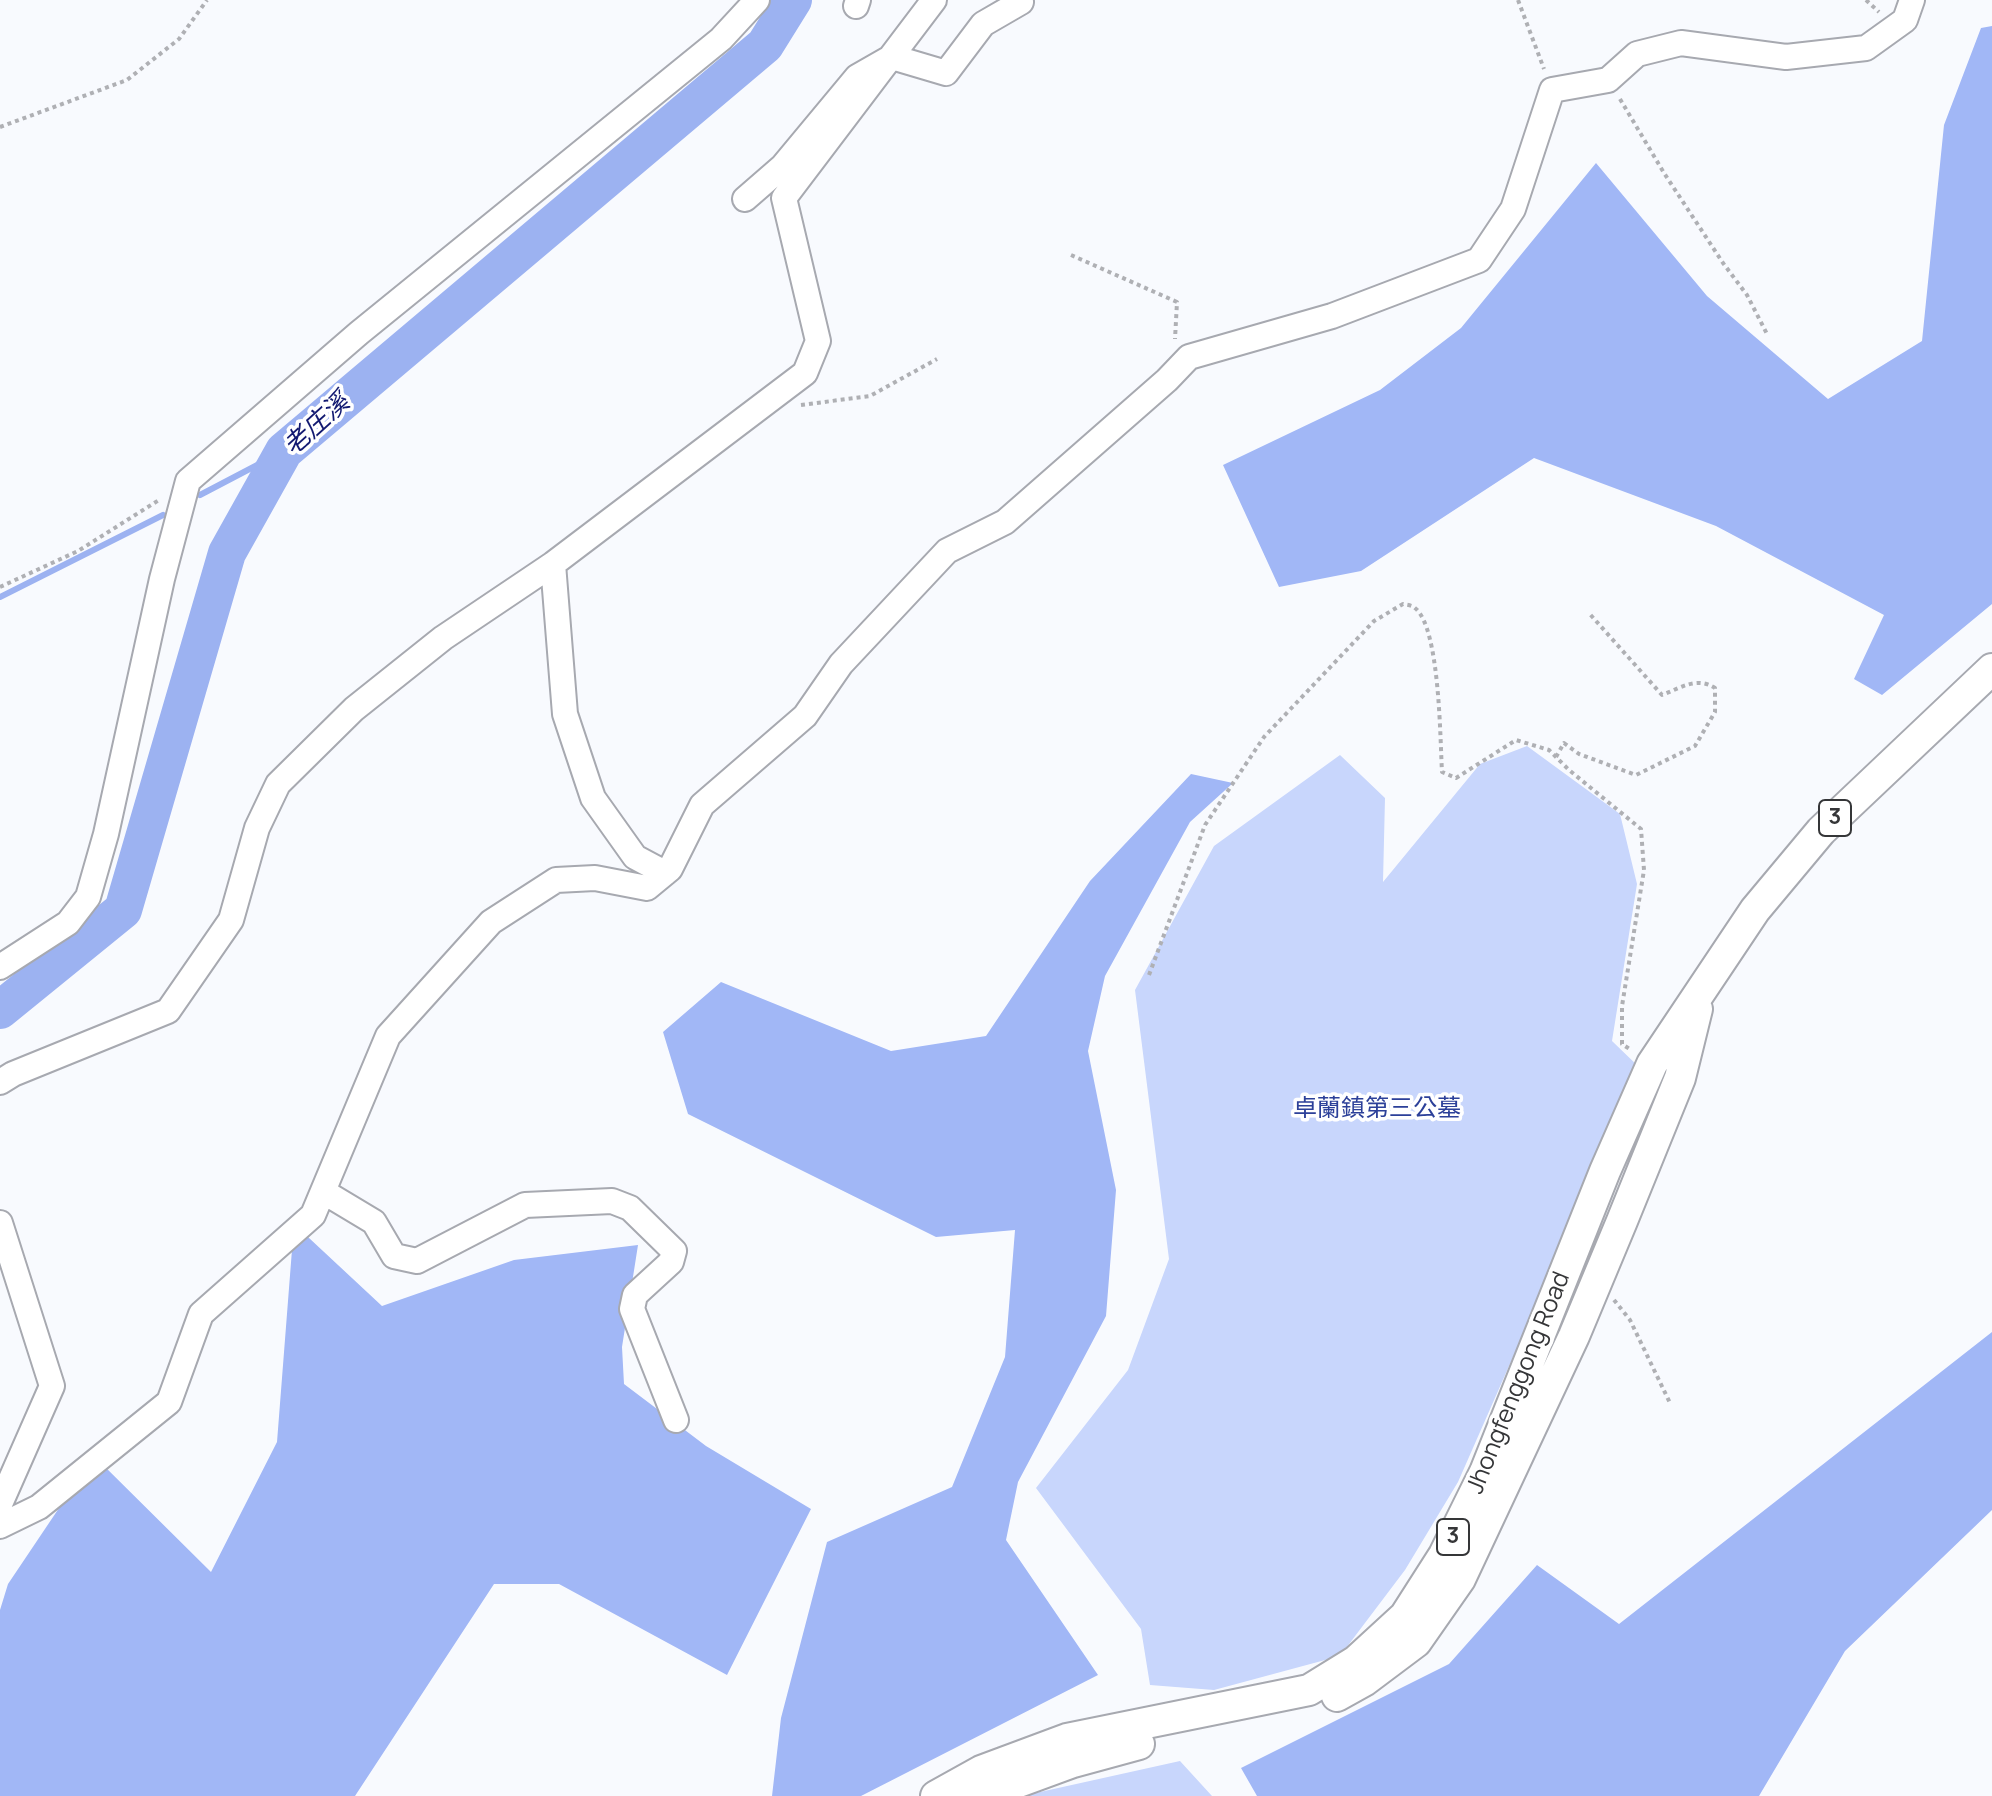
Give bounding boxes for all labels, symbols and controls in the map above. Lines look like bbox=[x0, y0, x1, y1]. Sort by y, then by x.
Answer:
water label: 老庄溪 bbox=[278, 387, 356, 463]
road number: 3 bbox=[1819, 800, 1851, 836]
park label: 卓蘭鎮第三公墓 bbox=[1293, 1095, 1461, 1123]
street label: Jhongfenggong Road bbox=[1461, 1268, 1577, 1498]
road number: 3 bbox=[1437, 1519, 1469, 1555]

